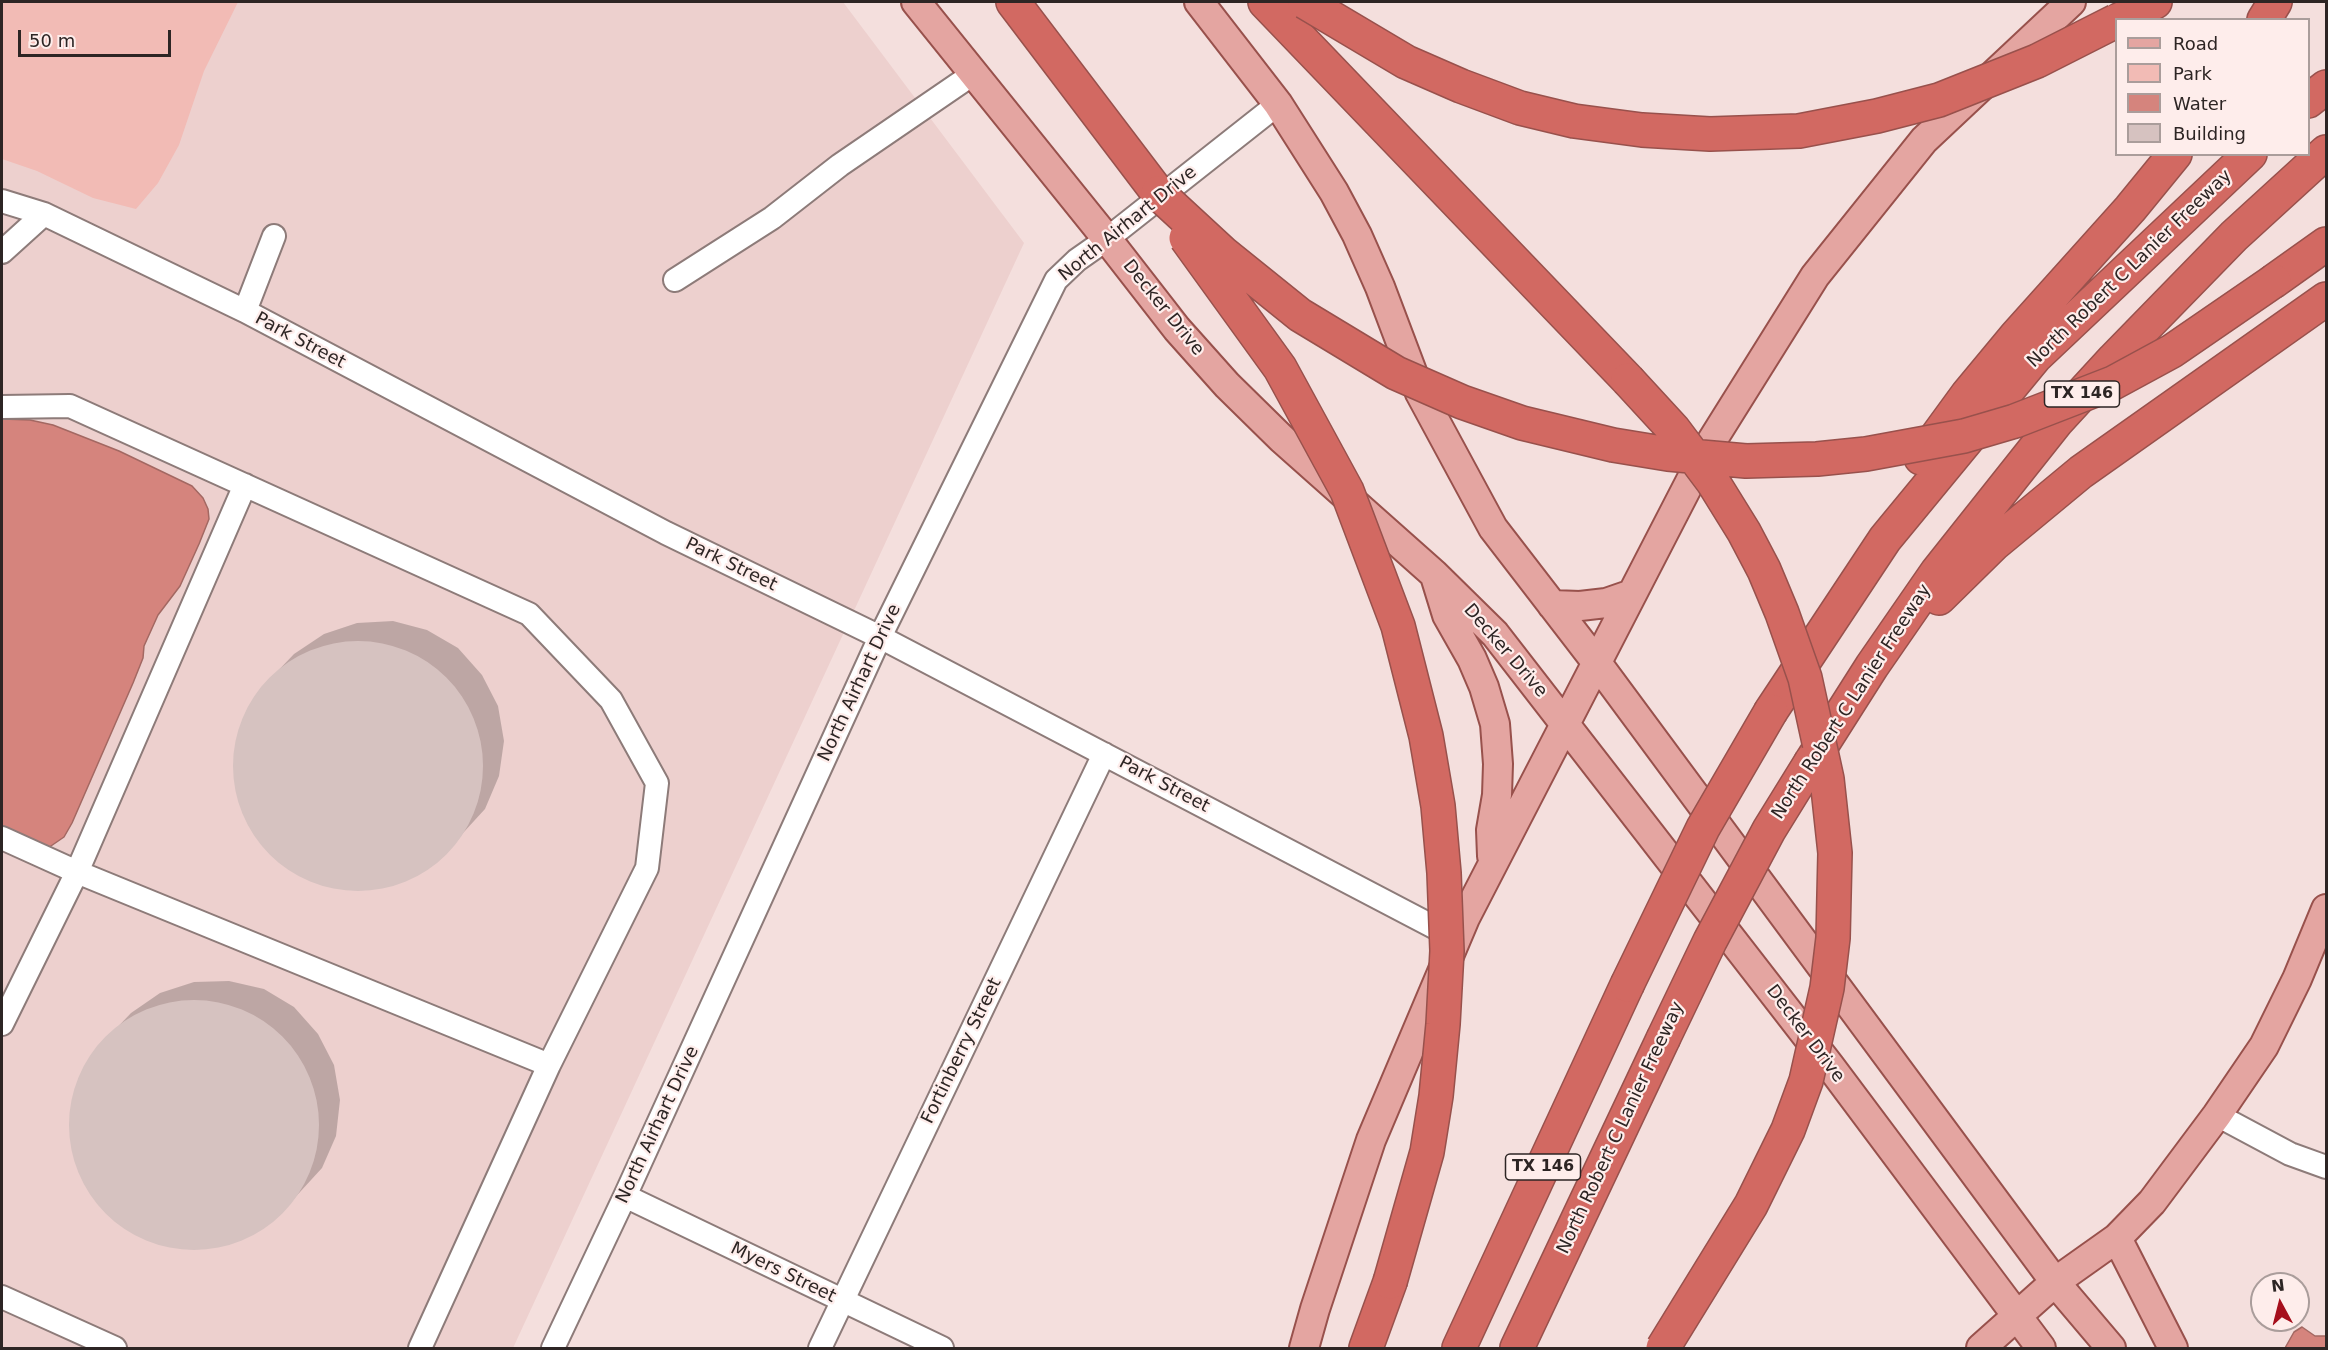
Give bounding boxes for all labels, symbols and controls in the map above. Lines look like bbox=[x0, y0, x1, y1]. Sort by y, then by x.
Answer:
scale bar bbox=[21, 18, 174, 56]
legend bbox=[2115, 18, 2310, 156]
text: 50 m bbox=[29, 30, 75, 51]
text: Road bbox=[2173, 33, 2218, 54]
text: Park bbox=[2173, 63, 2212, 84]
text: Water bbox=[2173, 93, 2226, 114]
text: Building bbox=[2173, 123, 2246, 144]
street label: North Airhart Drive bbox=[1055, 162, 1201, 286]
street label: North Robert C Lanier Freeway bbox=[2023, 165, 2237, 373]
street label: Decker Drive bbox=[1118, 256, 1208, 360]
street label: Park Street bbox=[251, 308, 349, 374]
road number: TX 146 bbox=[2044, 381, 2120, 407]
street label: Park Street bbox=[682, 534, 780, 596]
street label: North Robert C Lanier Freeway bbox=[1768, 580, 1936, 824]
street label: Decker Drive bbox=[1459, 600, 1551, 702]
street label: North Airhart Drive bbox=[814, 601, 906, 765]
street label: Park Street bbox=[1115, 752, 1213, 818]
street label: Fortinberry Street bbox=[917, 975, 1007, 1127]
street label: Decker Drive bbox=[1761, 981, 1849, 1087]
street label: North Robert C Lanier Freeway bbox=[1553, 998, 1689, 1258]
street label: North Airhart Drive bbox=[612, 1043, 704, 1207]
road number: TX 146 bbox=[1506, 1154, 1580, 1180]
street label: Myers Street bbox=[727, 1238, 839, 1308]
north arrow bbox=[2250, 1272, 2310, 1332]
text: N bbox=[2270, 1275, 2286, 1296]

